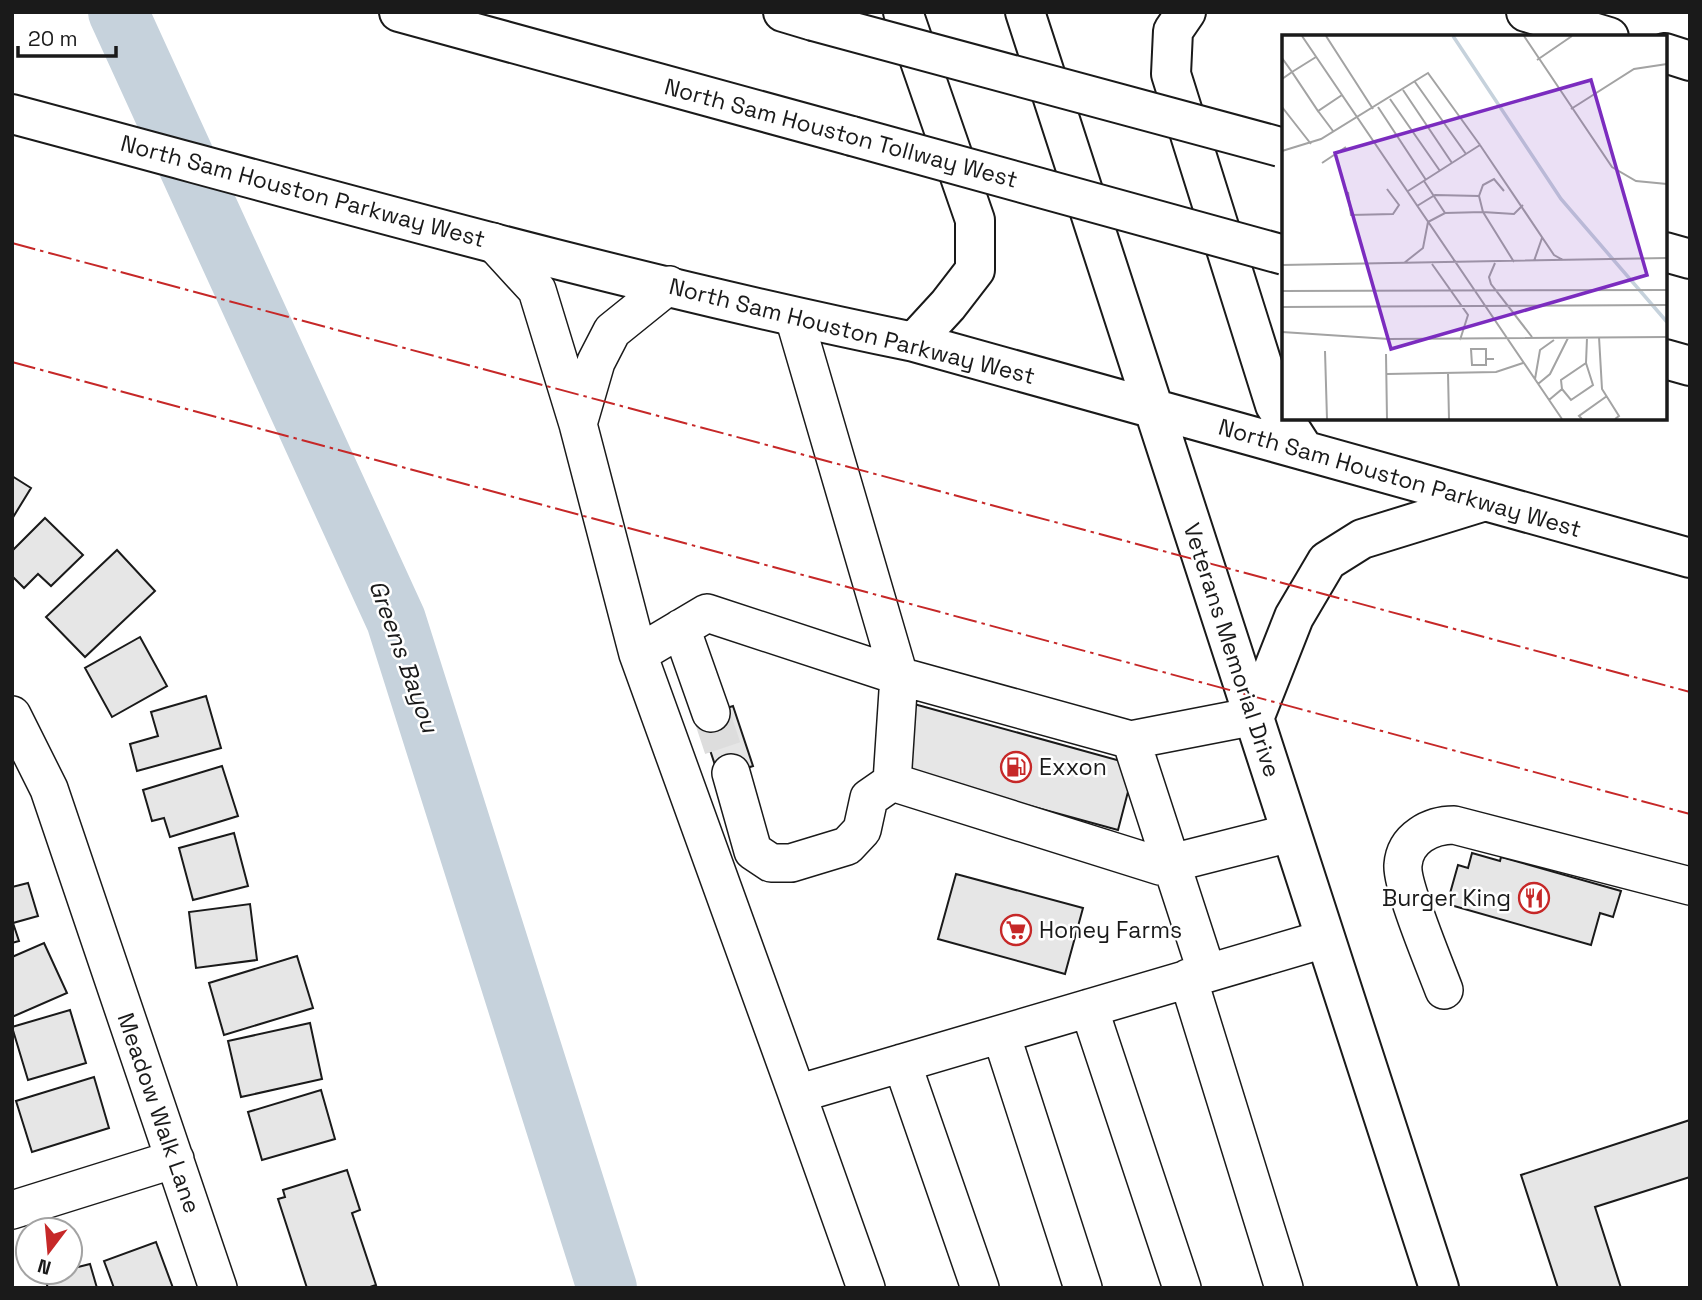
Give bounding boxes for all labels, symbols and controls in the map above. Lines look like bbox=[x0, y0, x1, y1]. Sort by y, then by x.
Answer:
scale bar bbox=[18, 14, 116, 58]
text: 20 m bbox=[28, 25, 78, 52]
inset map bbox=[1282, 35, 1667, 420]
street label: North Sam Houston Tollway West bbox=[661, 71, 1021, 195]
street label: North Sam Houston Parkway West bbox=[118, 128, 488, 254]
street label: North Sam Houston Parkway West bbox=[666, 271, 1038, 391]
street label: North Sam Houston Parkway West bbox=[1215, 412, 1585, 544]
street label: Veterans Memorial Drive bbox=[1177, 519, 1287, 781]
water label: Greens Bayou bbox=[362, 576, 446, 738]
fuel station icon: Exxon bbox=[999, 750, 1033, 784]
place label: Exxon bbox=[1039, 752, 1107, 782]
restaurant icon: Burger King bbox=[1517, 881, 1551, 915]
place label: Burger King bbox=[1382, 883, 1511, 913]
supermarket icon: Honey Farms bbox=[999, 913, 1033, 947]
place label: Honey Farms bbox=[1039, 915, 1182, 945]
street label: Meadow Walk Lane bbox=[111, 1009, 207, 1217]
north arrow bbox=[14, 1216, 84, 1286]
text: N bbox=[35, 1253, 54, 1281]

